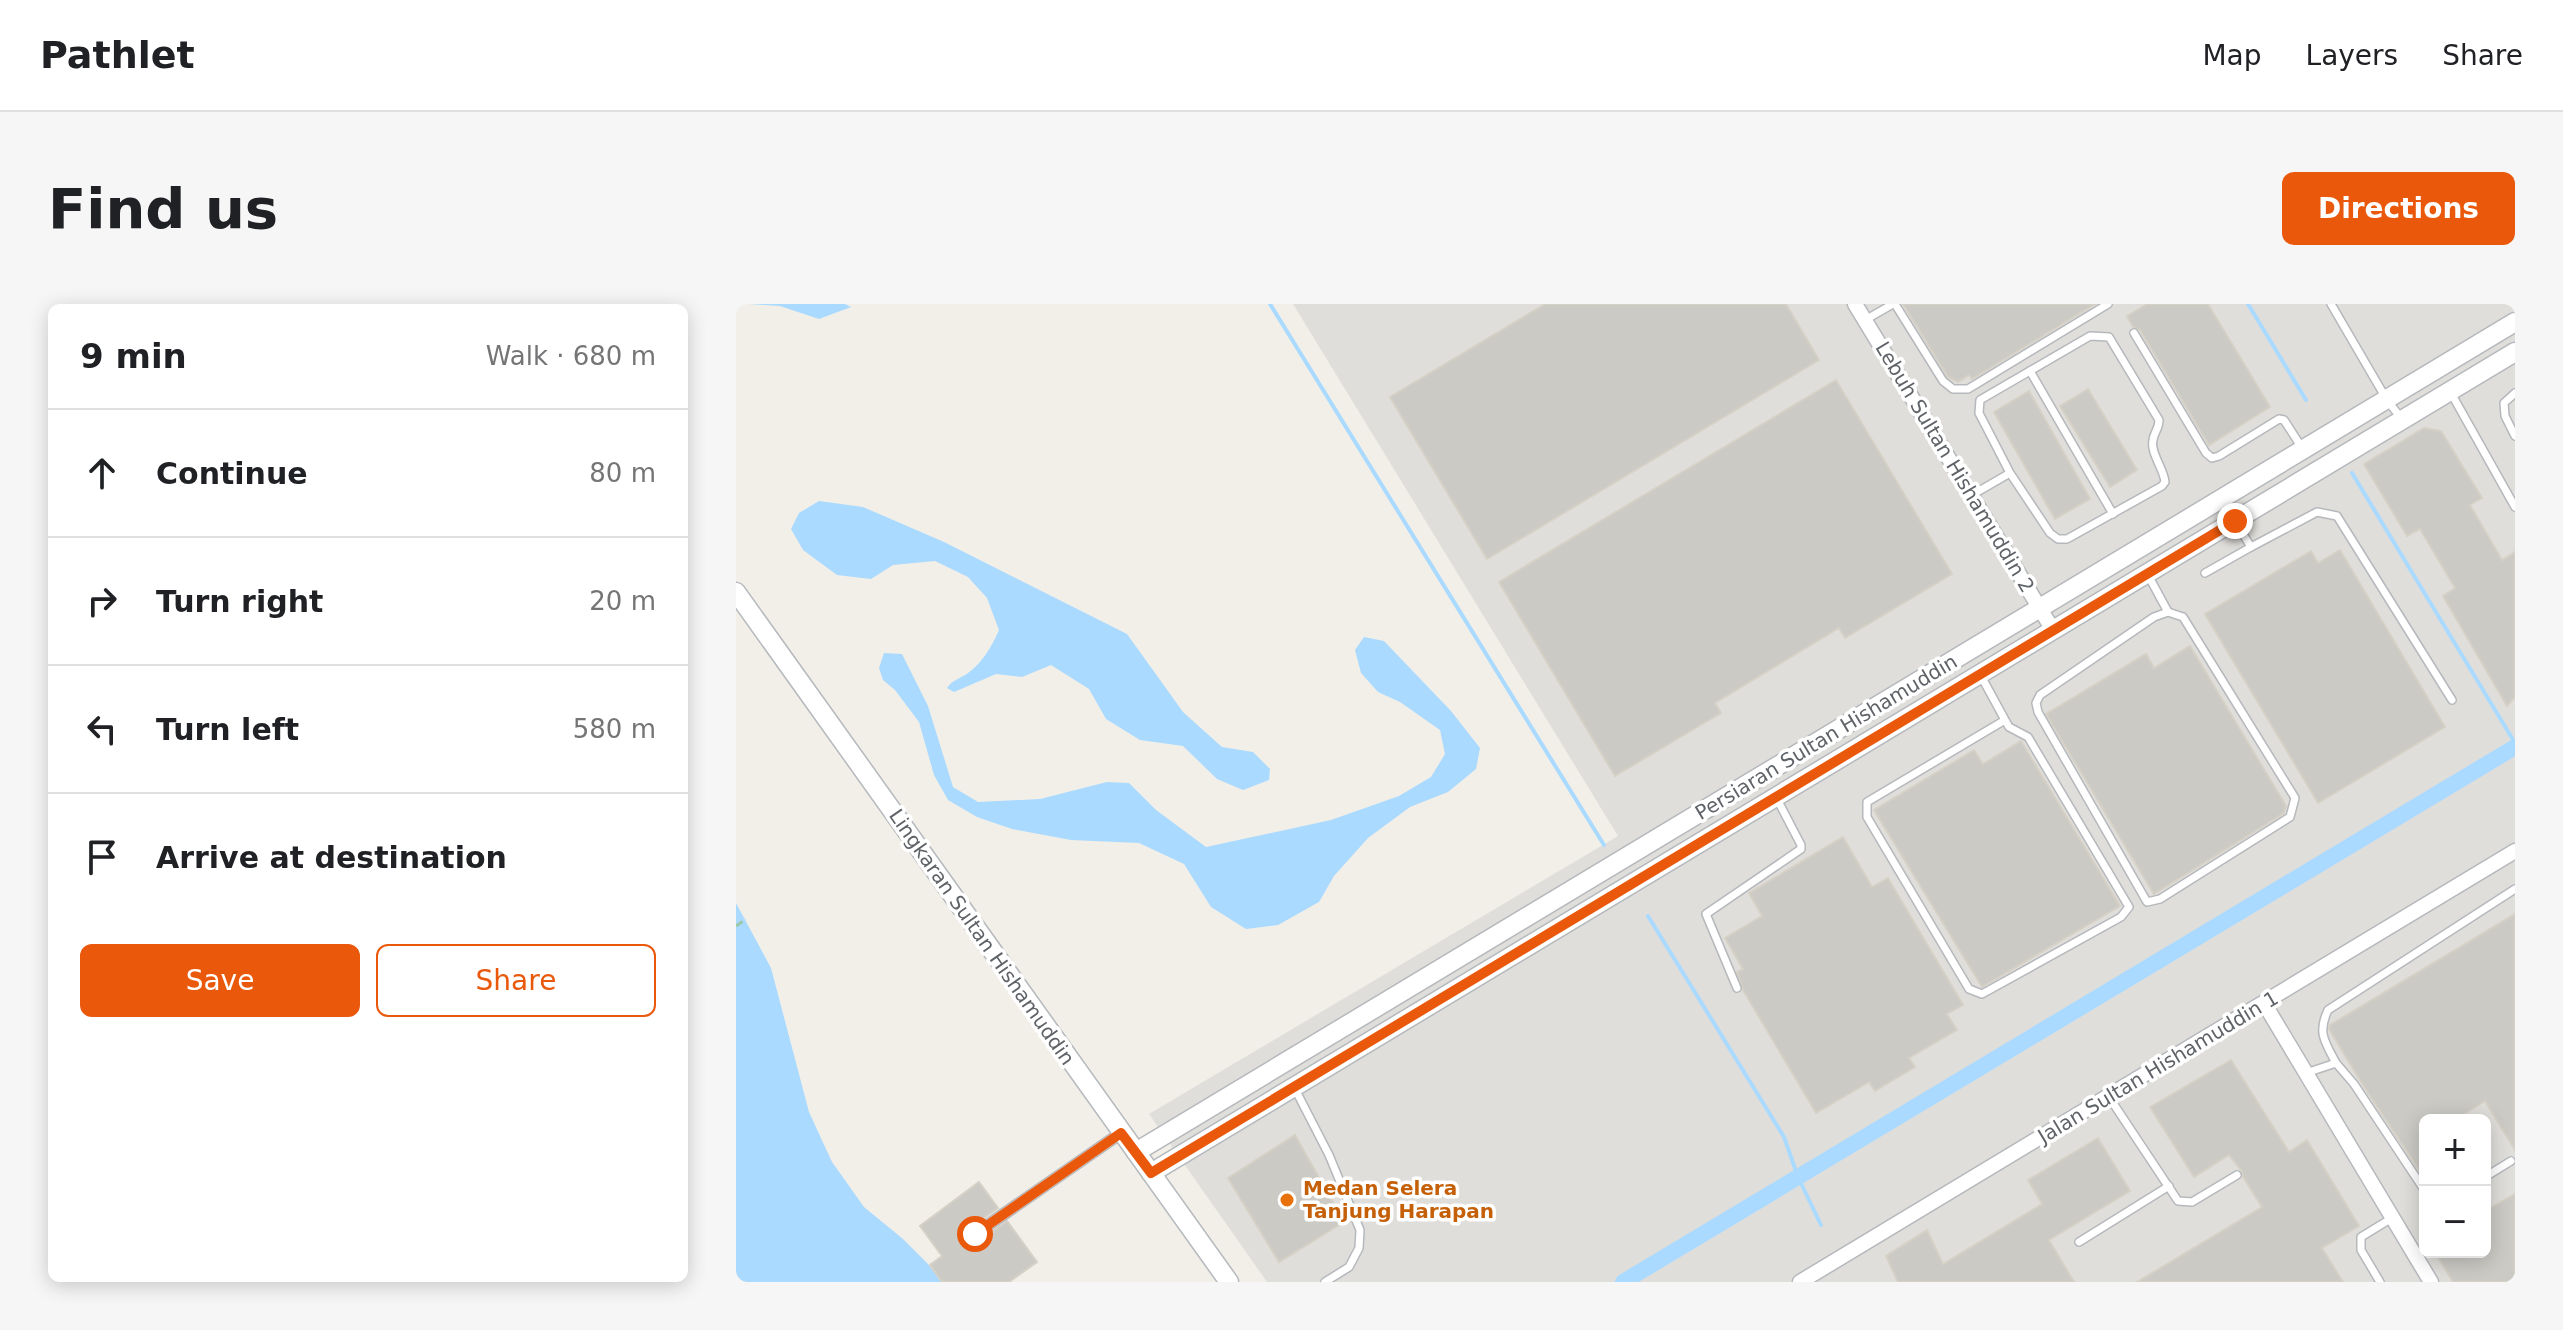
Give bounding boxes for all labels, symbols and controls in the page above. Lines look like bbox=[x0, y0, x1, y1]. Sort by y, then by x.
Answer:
text: Pathlet bbox=[40, 33, 195, 77]
text: Map bbox=[2202, 39, 2262, 72]
text: Layers bbox=[2306, 39, 2398, 72]
text: Share bbox=[2442, 39, 2523, 72]
button: Directions bbox=[2282, 172, 2515, 245]
text: Find us bbox=[48, 176, 278, 241]
text: 9 min bbox=[80, 336, 187, 376]
street label: Lebuh Sultan Hishamuddin 2 bbox=[1870, 337, 2040, 597]
text: Walk · 680 m bbox=[486, 341, 656, 371]
icon: ahead bbox=[80, 451, 124, 495]
text: Continue bbox=[156, 456, 308, 491]
text: 80 m bbox=[589, 458, 656, 488]
route end bbox=[2217, 503, 2253, 539]
icon: right bbox=[80, 579, 124, 623]
text: Turn right bbox=[156, 584, 323, 619]
text: 20 m bbox=[589, 586, 656, 616]
street label: Persiaran Sultan Hishamuddin bbox=[1691, 649, 1961, 825]
icon: left bbox=[80, 707, 124, 751]
text: Turn left bbox=[156, 712, 299, 747]
text: 580 m bbox=[573, 714, 656, 744]
street label: Lingkaran Sultan Hishamuddin bbox=[884, 804, 1080, 1070]
icon: arrive bbox=[80, 835, 124, 879]
text: Arrive at destination bbox=[156, 840, 507, 875]
button: Save bbox=[80, 944, 360, 1017]
button: Share bbox=[376, 944, 656, 1017]
street label: Jalan Sultan Hishamuddin 1 bbox=[2032, 986, 2282, 1149]
map controls bbox=[2419, 1114, 2491, 1258]
button: + bbox=[2419, 1114, 2491, 1186]
place label: Medan Selera Tanjung Harapan bbox=[1303, 1176, 1494, 1223]
button: − bbox=[2419, 1186, 2491, 1258]
marker: Medan Selera Tanjung Harapan bbox=[1278, 1191, 1296, 1209]
route start bbox=[957, 1216, 993, 1252]

